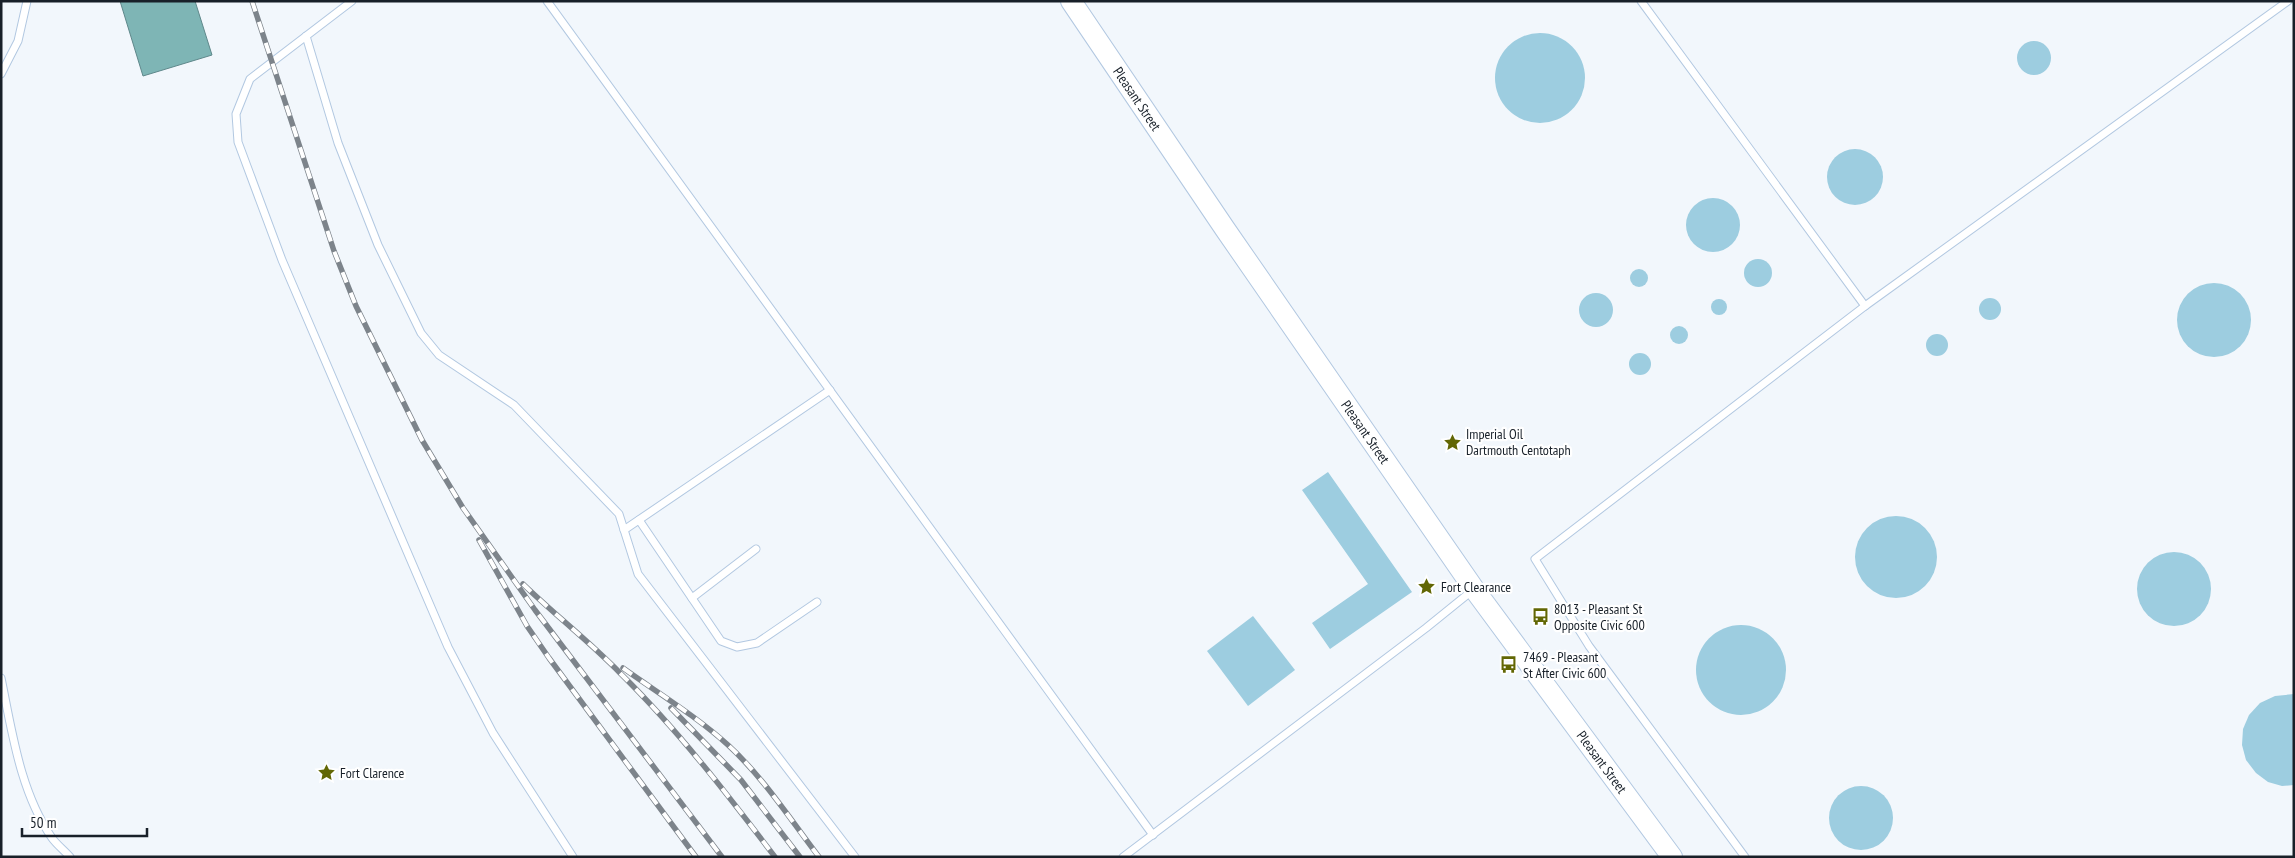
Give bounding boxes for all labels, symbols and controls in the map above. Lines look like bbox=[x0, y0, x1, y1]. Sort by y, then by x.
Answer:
street label: Pleasant Street bbox=[1109, 63, 1165, 134]
street label: Pleasant Street bbox=[1337, 397, 1394, 467]
place label: Imperial Oil Dartmouth Centotaph bbox=[1466, 425, 1571, 459]
place icon: Imperial Oil Dartmouth Centotaph bbox=[1442, 432, 1462, 452]
place icon: Fort Clearance bbox=[1417, 577, 1437, 597]
place label: Fort Clearance bbox=[1441, 578, 1511, 596]
place label: 8013 - Pleasant St Opposite Civic 600 bbox=[1554, 600, 1645, 634]
bus stop icon: 8013 - Pleasant St Opposite Civic 600 bbox=[1530, 607, 1550, 627]
place label: 7469 - Pleasant St After Civic 600 bbox=[1523, 648, 1606, 682]
bus stop icon: 7469 - Pleasant St After Civic 600 bbox=[1499, 655, 1519, 675]
street label: Pleasant Street bbox=[1573, 727, 1631, 797]
place icon: Fort Clarence bbox=[316, 763, 336, 783]
place label: Fort Clarence bbox=[340, 764, 405, 782]
scale bar bbox=[22, 806, 148, 838]
text: 50 m bbox=[30, 813, 56, 832]

